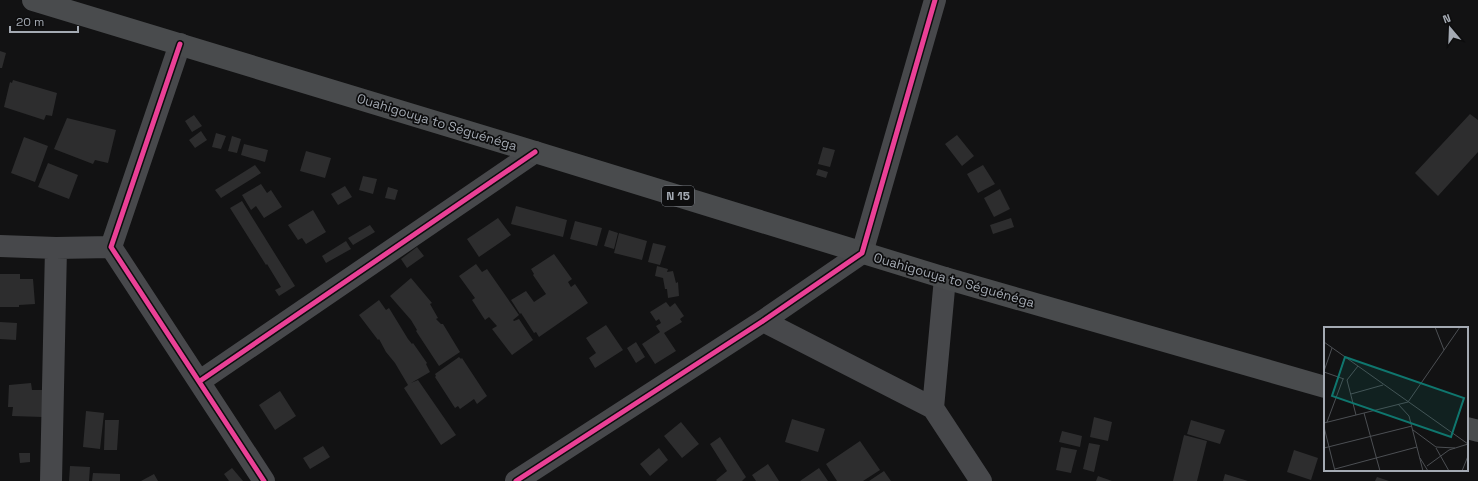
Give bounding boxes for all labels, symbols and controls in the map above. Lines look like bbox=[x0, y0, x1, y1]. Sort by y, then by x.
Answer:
scale bar bbox=[10, 8, 78, 34]
north arrow bbox=[1430, 8, 1470, 48]
text: N bbox=[1441, 11, 1453, 26]
text: 20 m bbox=[16, 14, 44, 30]
street label: Ouahigouya to Séguénéga bbox=[355, 90, 520, 155]
road number: N 15 bbox=[662, 186, 694, 206]
street label: Ouahigouya to Séguénéga bbox=[872, 249, 1037, 311]
inset map bbox=[1324, 327, 1468, 471]

